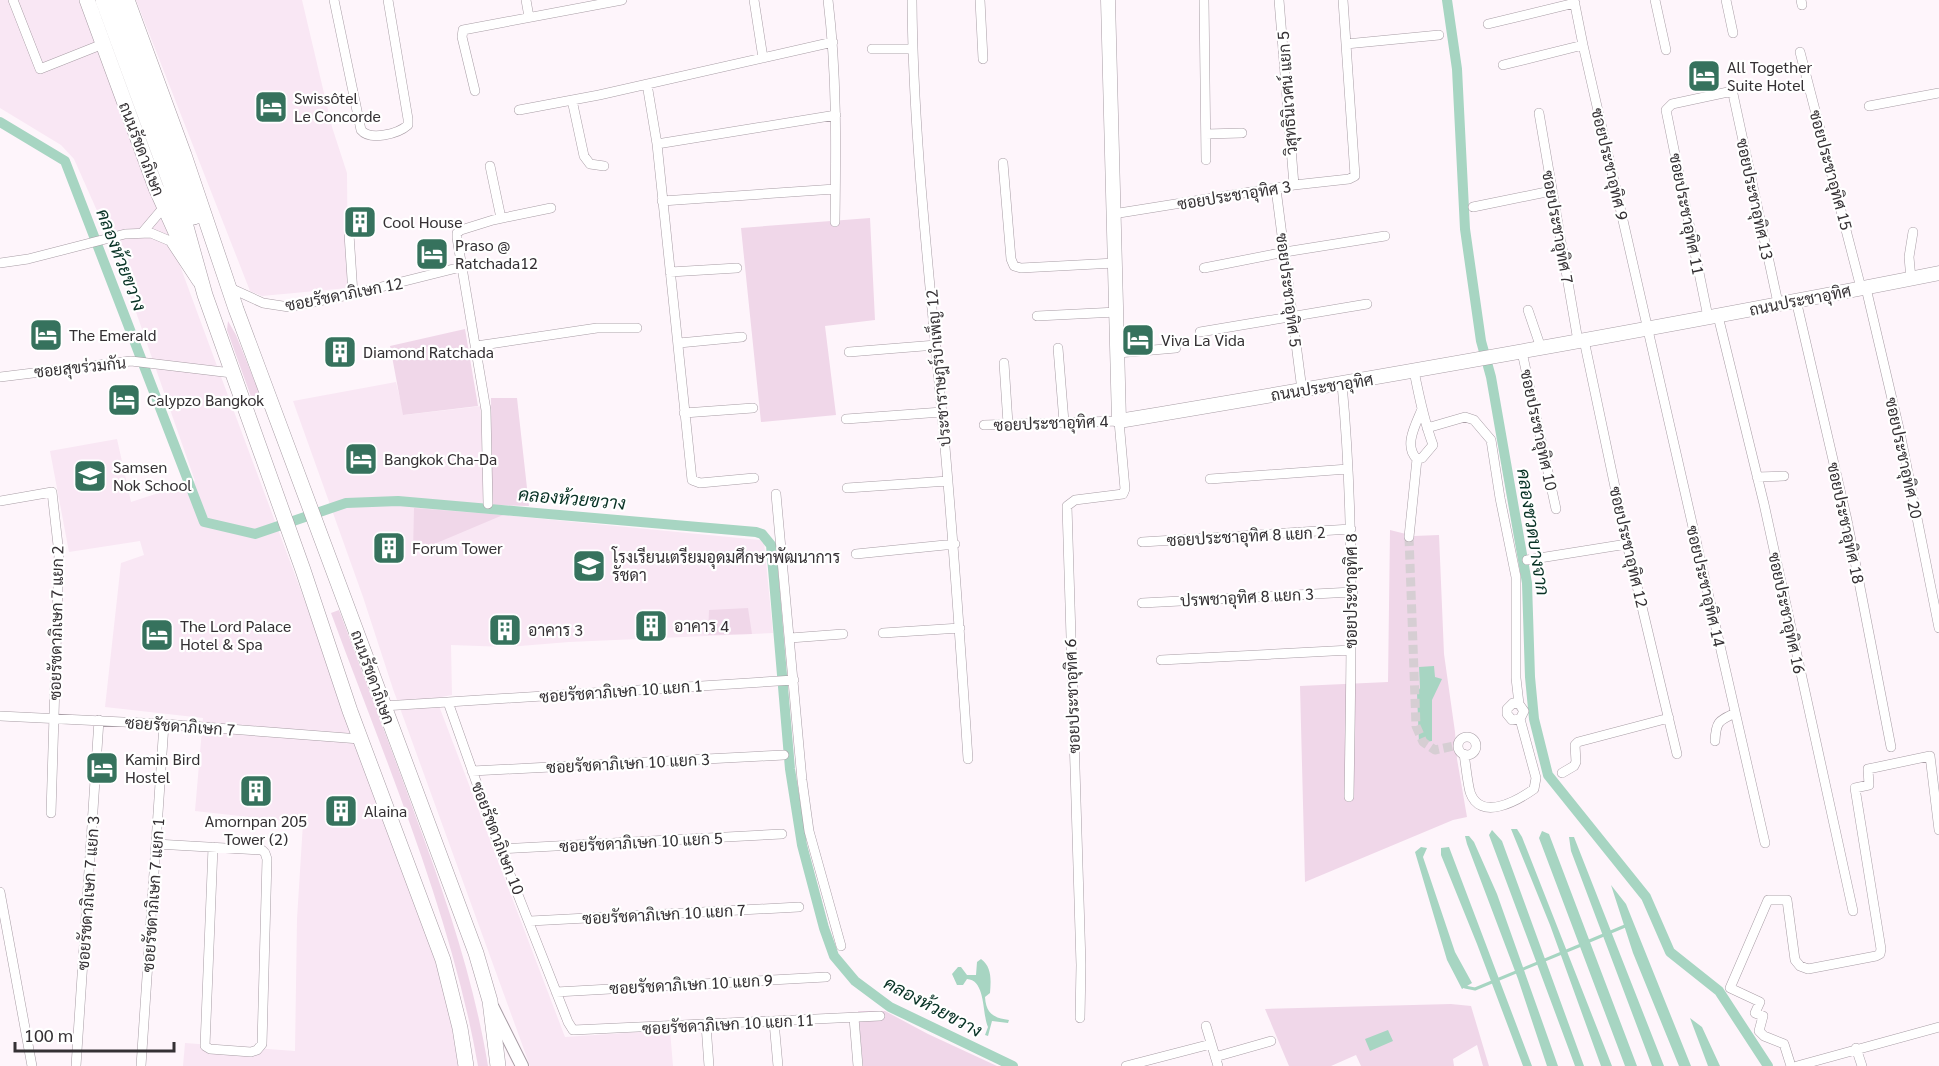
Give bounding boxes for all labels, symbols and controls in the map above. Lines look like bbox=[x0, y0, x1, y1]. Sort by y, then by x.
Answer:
street label: วิสุทธินิเวศน์ แยก 5 bbox=[1271, 30, 1303, 157]
place label: All Together Suite Hotel bbox=[1727, 56, 1812, 95]
hotel icon: All Together Suite Hotel bbox=[1686, 58, 1722, 94]
place label: Swissôtel Le Concorde bbox=[294, 87, 381, 126]
hotel icon: Swissôtel Le Concorde bbox=[253, 89, 289, 125]
street label: ถนนรัชดาภิเษก bbox=[115, 99, 170, 199]
street label: ซอยประชาอุทิศ 9 bbox=[1585, 106, 1634, 223]
street label: ซอยประชาอุทิศ 15 bbox=[1803, 107, 1858, 233]
street label: ซอยประชาอุทิศ 13 bbox=[1730, 136, 1779, 262]
street label: ซอยประชาอุทิศ 11 bbox=[1663, 151, 1710, 277]
street label: ซอยประชาอุทิศ 7 bbox=[1536, 169, 1579, 286]
street label: ซอยประชาอุทิศ 3 bbox=[1176, 175, 1293, 216]
building icon: Cool House bbox=[342, 204, 378, 240]
water label: คลองห้วยขวาง bbox=[92, 205, 152, 314]
place label: Cool House bbox=[383, 211, 463, 232]
street label: ซอยประชาอุทิศ 5 bbox=[1270, 232, 1307, 349]
place label: Praso @ Ratchada12 bbox=[455, 234, 538, 273]
hotel icon: Praso @ Ratchada12 bbox=[414, 236, 450, 272]
street label: ซอยรัชดาภิเษก 12 bbox=[283, 272, 405, 315]
street label: ถนนประชาอุทิศ bbox=[1747, 279, 1853, 322]
street label: ประชาราษฎร์บำเพ็ญ 12 bbox=[918, 288, 956, 448]
hotel icon: The Emerald bbox=[28, 317, 64, 353]
hotel icon: Viva La Vida bbox=[1120, 322, 1156, 358]
place label: The Emerald bbox=[69, 324, 156, 345]
place label: Viva La Vida bbox=[1161, 329, 1245, 350]
building icon: Diamond Ratchada bbox=[322, 334, 358, 370]
place label: Diamond Ratchada bbox=[363, 341, 494, 362]
street label: ซอยสุขร่วมกัน bbox=[33, 351, 127, 384]
street label: ซอยประชาอุทิศ 10 bbox=[1514, 367, 1563, 493]
street label: ถนนประชาอุทิศ bbox=[1269, 368, 1375, 407]
hotel icon: Calypzo Bangkok bbox=[106, 382, 142, 418]
place label: Calypzo Bangkok bbox=[147, 389, 264, 410]
street label: ซอยประชาอุทิศ 20 bbox=[1879, 395, 1928, 521]
street label: ซอยประชาอุทิศ 4 bbox=[993, 410, 1109, 437]
hotel icon: Bangkok Cha-Da bbox=[343, 441, 379, 477]
place label: Bangkok Cha-Da bbox=[384, 448, 497, 469]
place label: Samsen Nok School bbox=[113, 456, 192, 495]
school or university icon: Samsen Nok School bbox=[72, 458, 108, 494]
street label: ซอยประชาอุทิศ 18 bbox=[1821, 460, 1870, 586]
water label: คลองชวดบางจาก bbox=[1513, 467, 1556, 597]
water label: คลองห้วยขวาง bbox=[517, 481, 627, 514]
street label: ซอยประชาอุทิศ 12 bbox=[1603, 484, 1654, 610]
street label: ซอยประชาอุทิศ 8 แยก 2 bbox=[1166, 521, 1326, 552]
street label: ซอยประชาอุทิศ 14 bbox=[1680, 523, 1731, 649]
building icon: Forum Tower bbox=[371, 530, 407, 566]
street label: ซอยประชาอุทิศ 8 bbox=[1340, 533, 1363, 648]
place label: Forum Tower bbox=[412, 537, 503, 558]
street label: ซอยรัชดาภิเษก 7 แยก 2 bbox=[44, 545, 67, 701]
place label: โรงเรียนเตรียมอุดมศึกษาพัฒนาการ รัชดา bbox=[611, 546, 840, 585]
school or university icon: โรงเรียนเตรียมอุดมศึกษาพัฒนาการ รัชดา bbox=[571, 548, 607, 584]
street label: ซอยประชาอุทิศ 16 bbox=[1762, 550, 1811, 676]
street label: ปรพชาอุทิศ 8 แยก 3 bbox=[1180, 583, 1315, 612]
building icon: อาคาร 4 bbox=[633, 608, 669, 644]
building icon: อาคาร 3 bbox=[487, 612, 523, 648]
place label: The Lord Palace Hotel & Spa bbox=[180, 615, 291, 654]
place label: อาคาร 4 bbox=[674, 615, 729, 636]
hotel icon: The Lord Palace Hotel & Spa bbox=[139, 617, 175, 653]
place label: อาคาร 3 bbox=[528, 619, 583, 640]
street label: ถนนรัชดาภิเษก bbox=[347, 627, 400, 727]
street label: ซอยประชาอุทิศ 6 bbox=[1059, 638, 1086, 754]
street label: ซอยรัชดาภิเษก 10 แยก 1 bbox=[539, 674, 703, 707]
street label: ซอยรัชดาภิเษก 7 bbox=[124, 711, 236, 740]
place label: Kamin Bird Hostel bbox=[125, 748, 200, 787]
street label: ซอยรัชดาภิเษก 10 แยก 3 bbox=[546, 748, 710, 777]
hotel icon: Kamin Bird Hostel bbox=[84, 750, 120, 786]
building icon: Amornpan 205 Tower (2) bbox=[238, 773, 274, 809]
street label: ซอยรัชดาภิเษก 10 bbox=[467, 778, 530, 898]
building icon: Alaina bbox=[323, 793, 359, 829]
place label: Alaina bbox=[364, 800, 407, 821]
place label: Amornpan 205 Tower (2) bbox=[205, 810, 307, 849]
street label: ซอยรัชดาภิเษก 7 แยก 3 bbox=[72, 815, 103, 971]
street label: ซอยรัชดาภิเษก 7 แยก 1 bbox=[137, 817, 168, 973]
street label: ซอยรัชดาภิเษก 10 แยก 5 bbox=[559, 827, 723, 856]
street label: ซอยรัชดาภิเษก 10 แยก 7 bbox=[582, 899, 746, 928]
street label: ซอยรัชดาภิเษก 10 แยก 9 bbox=[609, 969, 773, 998]
water label: คลองห้วยขวาง bbox=[881, 970, 987, 1041]
street label: ซอยรัชดาภิเษก 10 แยก 11 bbox=[641, 1009, 815, 1038]
scale bar bbox=[15, 1015, 174, 1053]
text: 100 m bbox=[24, 1023, 73, 1046]

